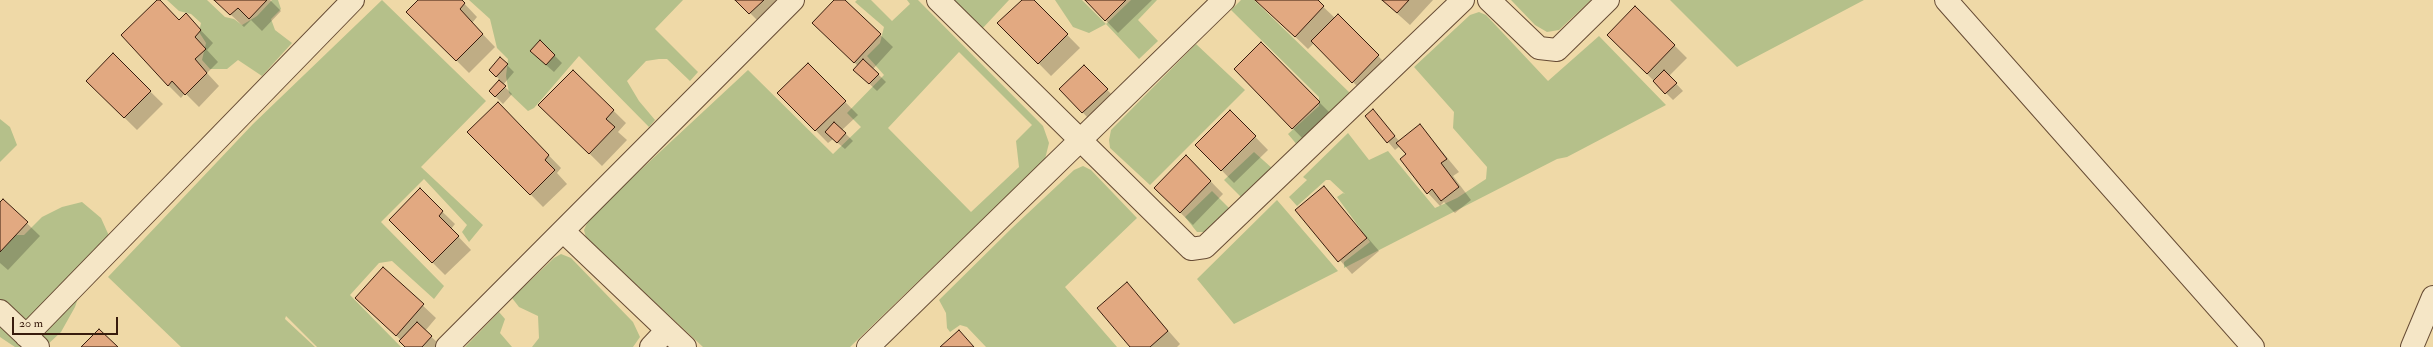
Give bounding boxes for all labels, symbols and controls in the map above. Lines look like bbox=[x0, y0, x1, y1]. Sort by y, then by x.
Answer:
scale bar bbox=[14, 309, 120, 335]
text: 20 m bbox=[19, 316, 43, 331]

